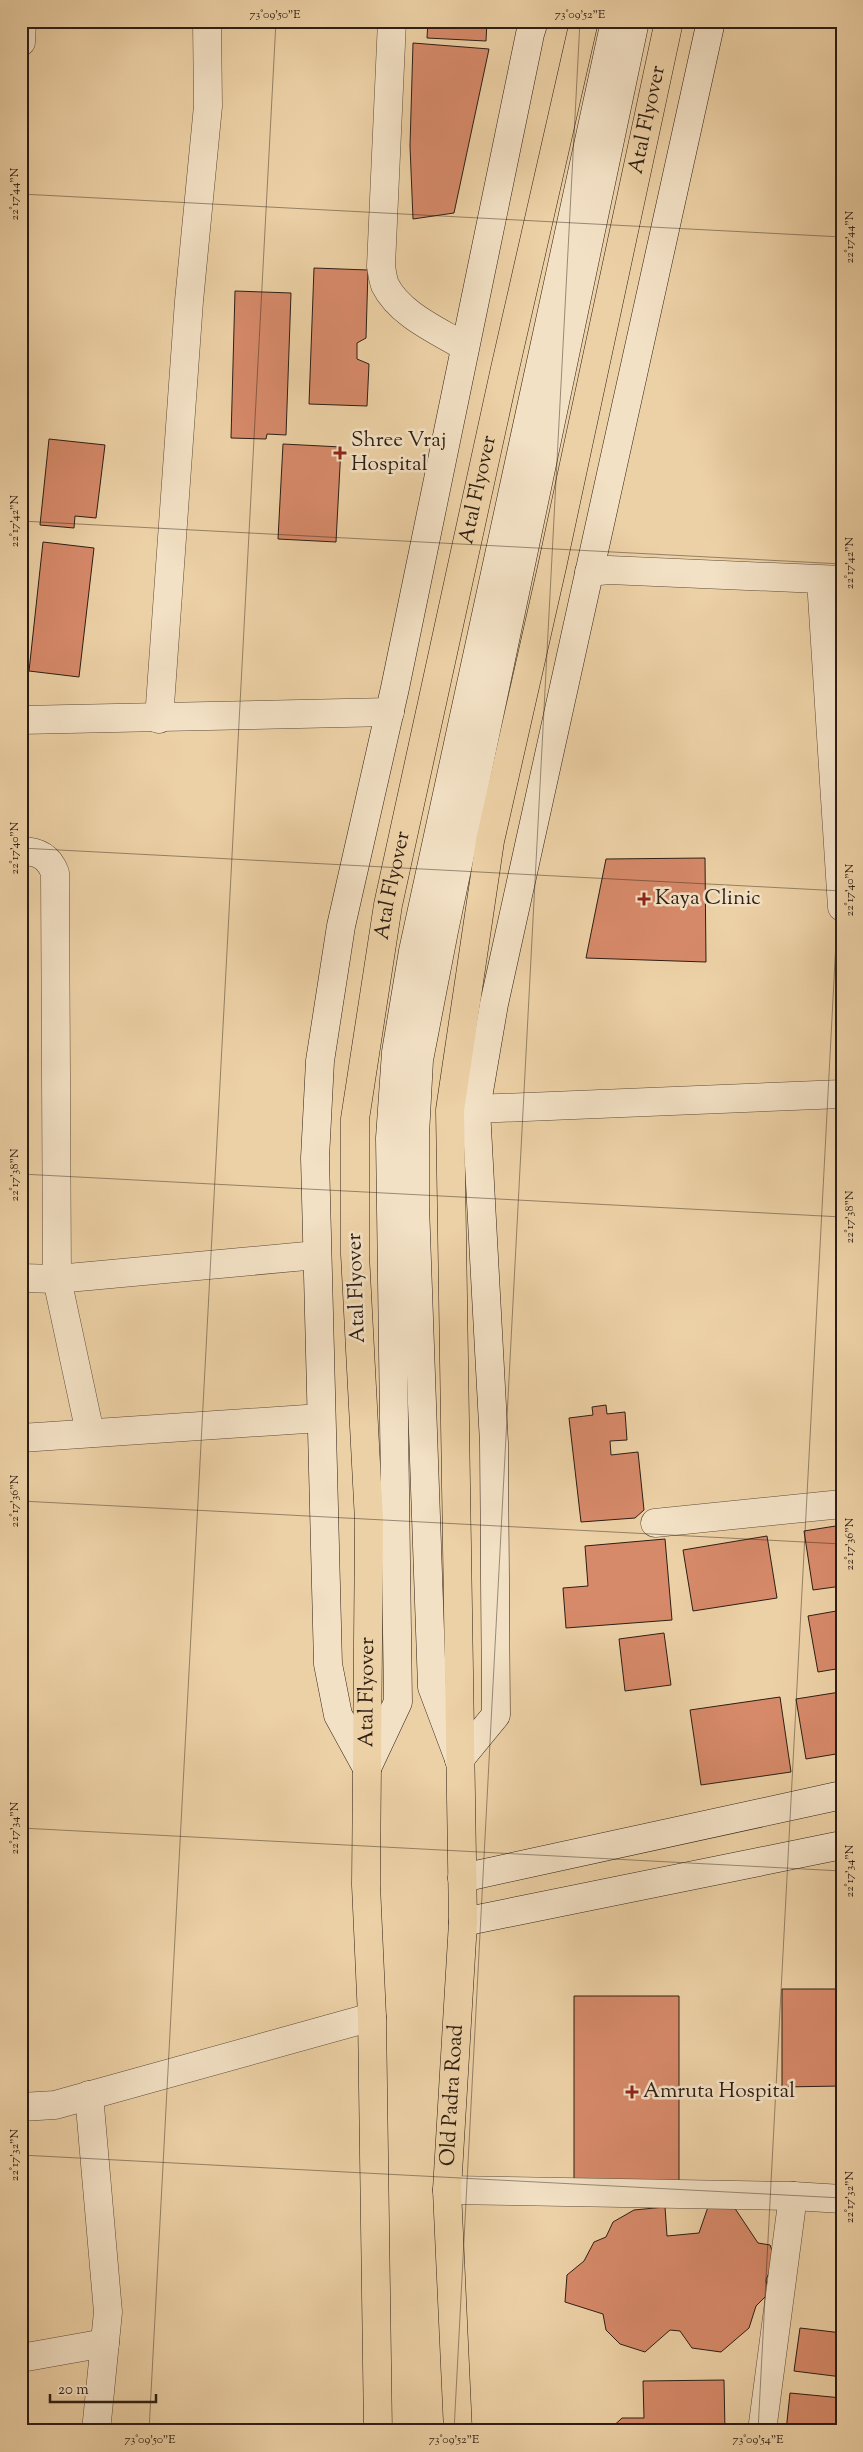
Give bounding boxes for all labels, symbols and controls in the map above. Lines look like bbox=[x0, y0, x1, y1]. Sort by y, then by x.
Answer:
text: 73°09'50"E bbox=[249, 6, 301, 24]
text: 73°09'52"E bbox=[555, 6, 606, 24]
street label: Atal Flyover bbox=[622, 63, 674, 177]
text: 22°17'44"N bbox=[6, 167, 24, 220]
text: 22°17'44"N bbox=[841, 210, 859, 263]
place label: Shree Vraj Hospital bbox=[351, 426, 446, 480]
street label: Atal Flyover bbox=[452, 433, 505, 547]
marker: Shree Vraj Hospital bbox=[333, 446, 347, 460]
text: 22°17'42"N bbox=[6, 494, 24, 547]
text: 22°17'42"N bbox=[841, 536, 859, 589]
text: 22°17'40"N bbox=[6, 821, 24, 874]
street label: Atal Flyover bbox=[368, 828, 419, 942]
text: 22°17'40"N bbox=[841, 863, 859, 916]
place label: Kaya Clinic bbox=[655, 884, 761, 914]
marker: Kaya Clinic bbox=[637, 892, 651, 906]
text: 22°17'38"N bbox=[6, 1148, 24, 1201]
text: 22°17'38"N bbox=[841, 1190, 859, 1243]
street label: Atal Flyover bbox=[340, 1232, 374, 1344]
text: 22°17'36"N bbox=[6, 1474, 24, 1527]
text: 22°17'36"N bbox=[841, 1517, 859, 1570]
street label: Atal Flyover bbox=[352, 1637, 383, 1747]
text: 22°17'34"N bbox=[6, 1801, 24, 1854]
text: 22°17'34"N bbox=[841, 1844, 859, 1897]
street label: Old Padra Road bbox=[433, 2024, 472, 2167]
place label: Amruta Hospital bbox=[643, 2077, 795, 2107]
marker: Amruta Hospital bbox=[625, 2085, 639, 2099]
text: 22°17'32"N bbox=[6, 2128, 24, 2181]
text: 22°17'32"N bbox=[841, 2170, 859, 2223]
scale bar bbox=[50, 2372, 156, 2404]
text: 20 m bbox=[58, 2380, 89, 2401]
text: 73°09'50"E bbox=[124, 2431, 176, 2449]
text: 73°09'52"E bbox=[429, 2431, 480, 2449]
text: 73°09'54"E bbox=[732, 2431, 784, 2449]

